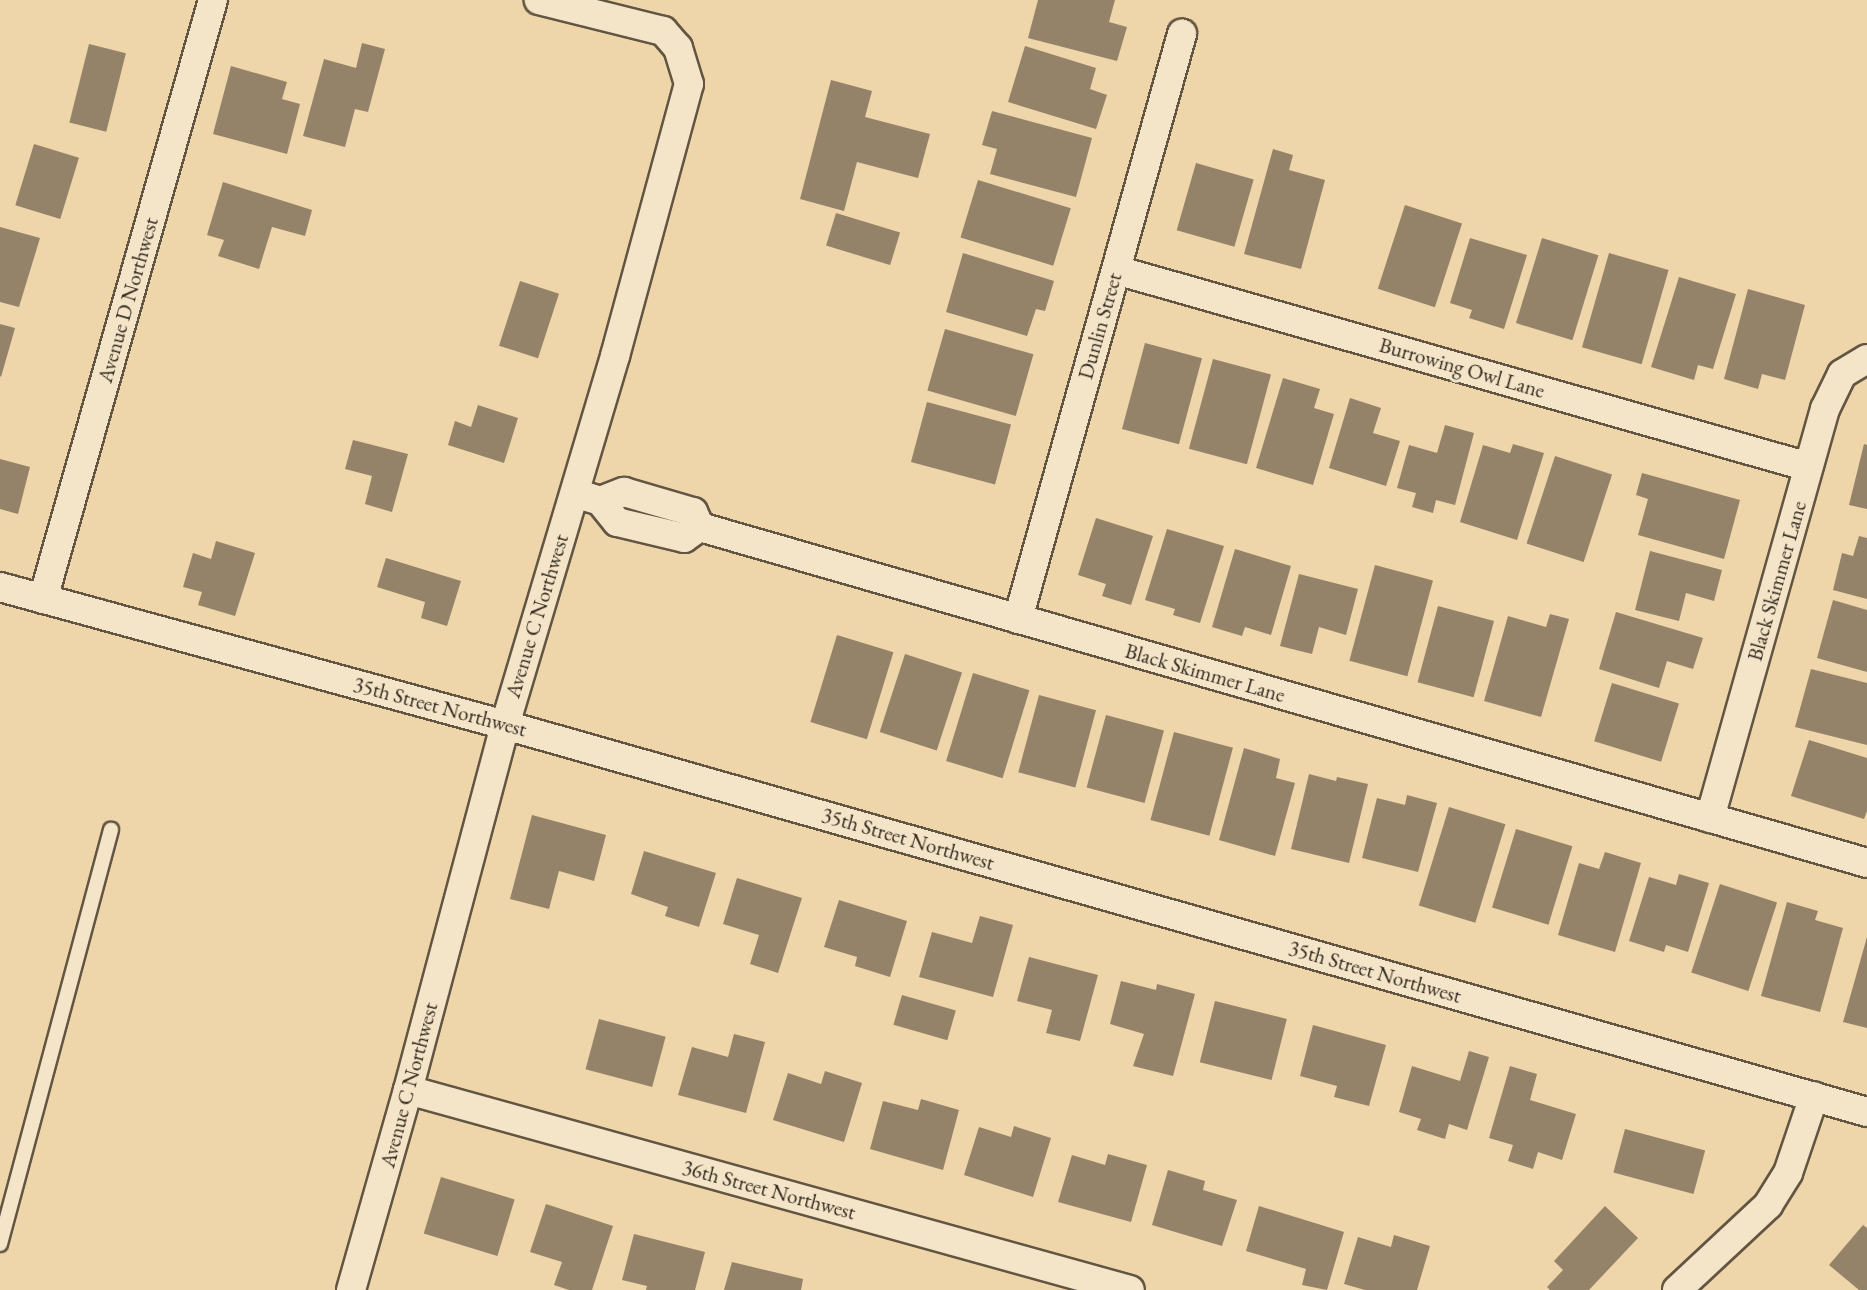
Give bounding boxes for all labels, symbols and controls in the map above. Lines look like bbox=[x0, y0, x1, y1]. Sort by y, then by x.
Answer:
street label: Avenue D Northwest bbox=[92, 214, 164, 386]
street label: Dunlin Street bbox=[1073, 270, 1127, 382]
street label: Burrowing Owl Lane bbox=[1376, 332, 1548, 404]
street label: Black Skimmer Lane bbox=[1742, 498, 1812, 664]
street label: Avenue C Northwest bbox=[500, 531, 574, 701]
street label: Black Skimmer Lane bbox=[1122, 638, 1288, 708]
street label: 35th Street Northwest bbox=[351, 672, 529, 742]
street label: 35th Street Northwest bbox=[819, 802, 997, 876]
street label: 35th Street Northwest bbox=[1286, 935, 1464, 1009]
street label: Avenue C Northwest bbox=[375, 1000, 443, 1170]
street label: 36th Street Northwest bbox=[680, 1155, 858, 1225]

